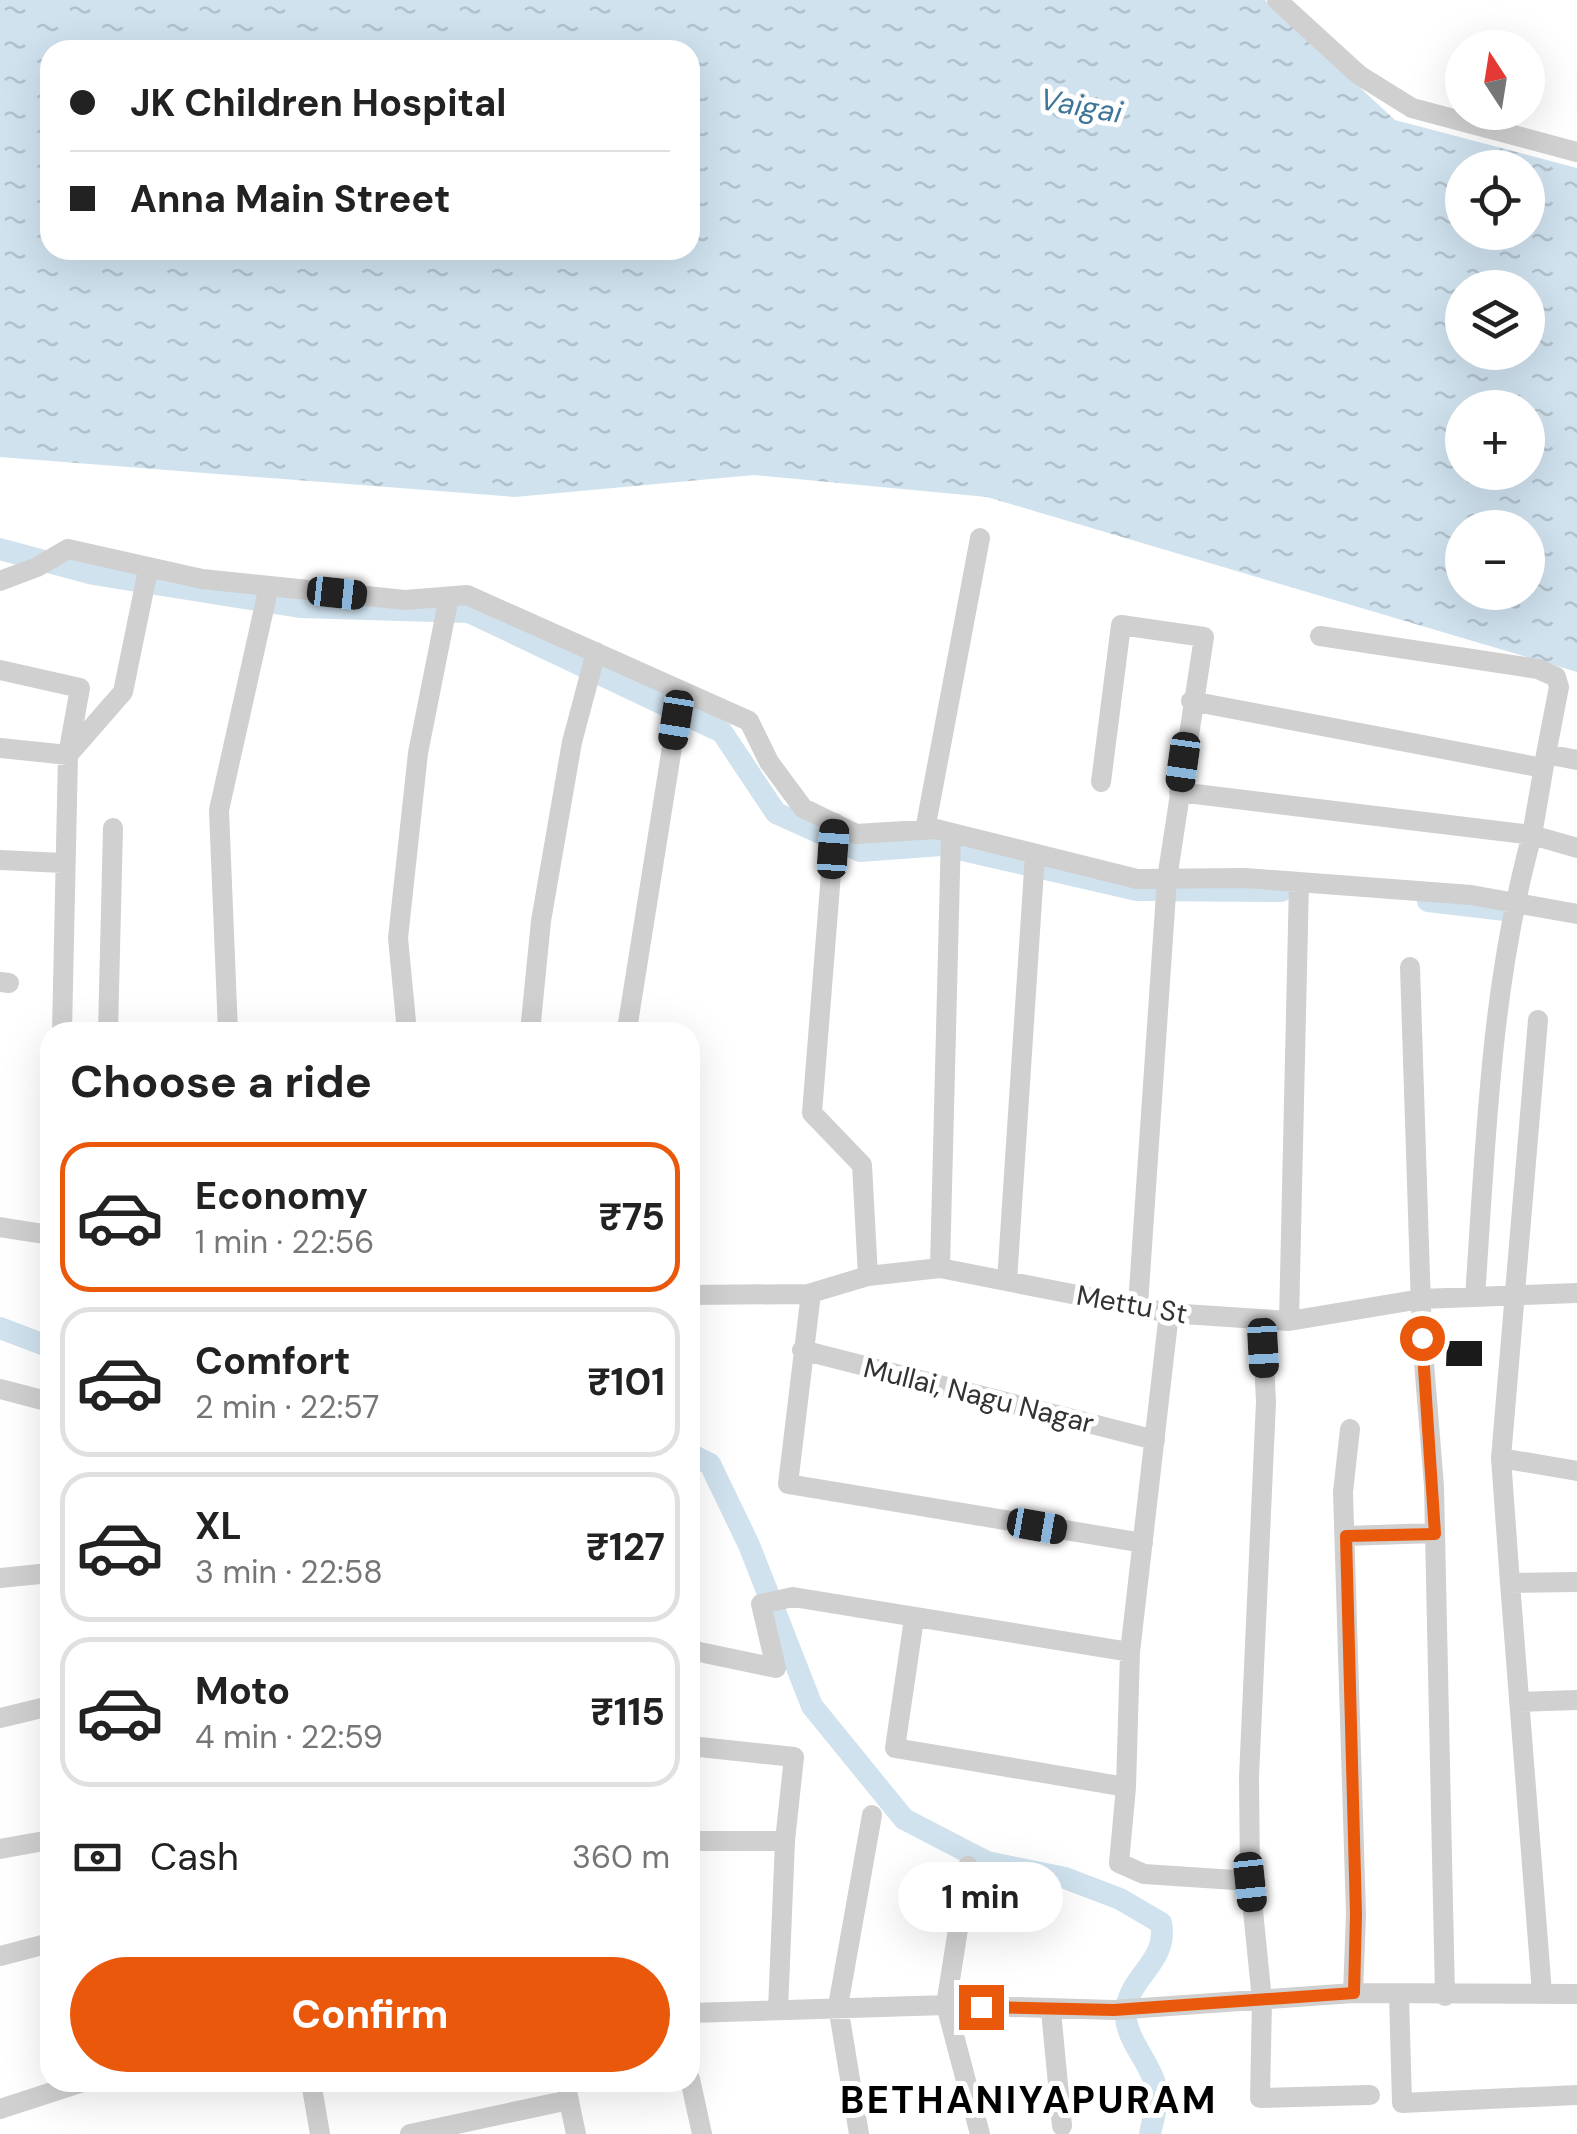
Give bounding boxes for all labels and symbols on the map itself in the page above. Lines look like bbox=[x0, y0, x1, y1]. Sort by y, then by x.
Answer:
north arrow bbox=[1445, 30, 1545, 130]
water label: Vaigai bbox=[1037, 79, 1126, 132]
car bbox=[306, 575, 368, 611]
car bbox=[656, 688, 696, 752]
car bbox=[1164, 730, 1202, 794]
car bbox=[816, 818, 850, 880]
street label: Mettu St bbox=[1074, 1277, 1190, 1332]
route start bbox=[1400, 1316, 1445, 1361]
car bbox=[1246, 1317, 1280, 1379]
street label: Mullai, Nagu Nagar bbox=[860, 1349, 1098, 1442]
car bbox=[1005, 1506, 1069, 1546]
car bbox=[1232, 1851, 1268, 1913]
callout: 1 min bbox=[898, 1862, 1064, 1932]
route end bbox=[959, 1985, 1004, 2030]
district label: BETHANIYAPURAM bbox=[840, 2075, 1218, 2125]

